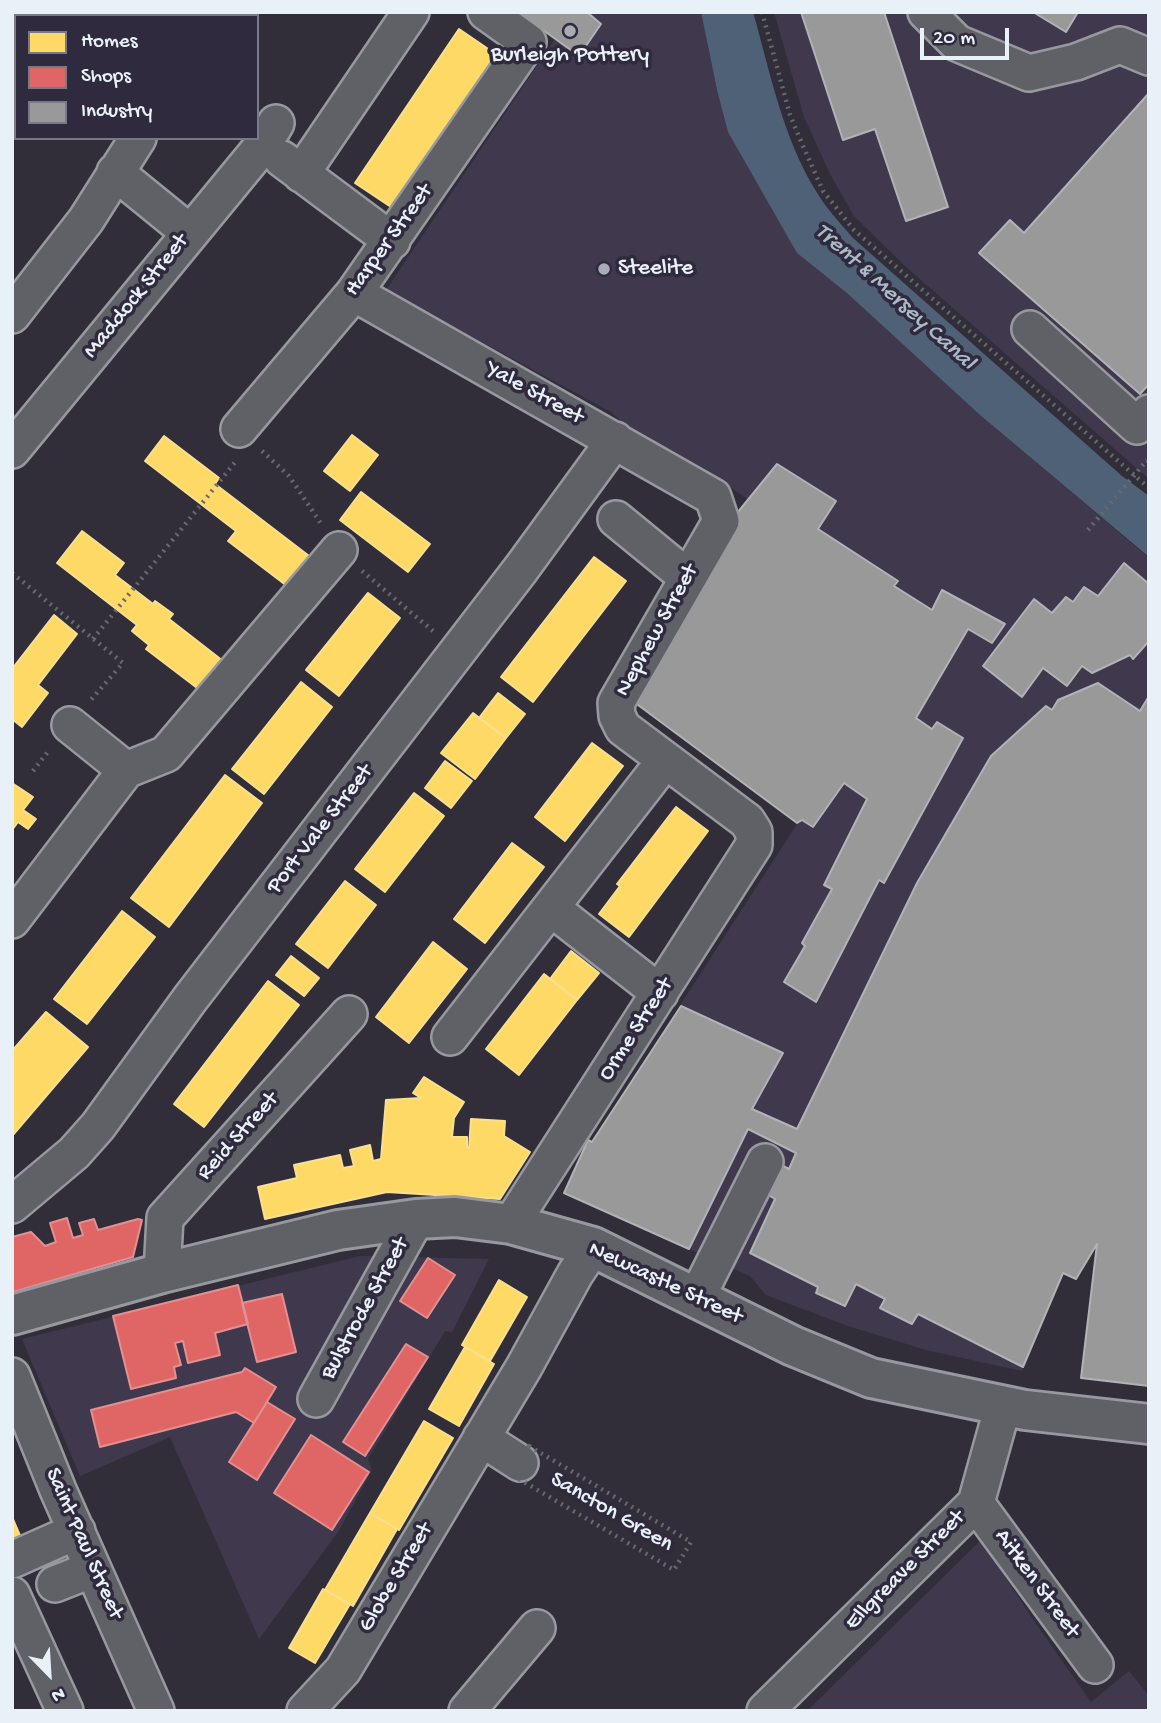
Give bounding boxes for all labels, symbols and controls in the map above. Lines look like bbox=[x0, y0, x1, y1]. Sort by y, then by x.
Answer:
legend bbox=[14, 14, 259, 140]
scale bar bbox=[923, 14, 1012, 58]
marker: Burleigh Pottery bbox=[562, 23, 578, 39]
text: 20 m bbox=[933, 27, 975, 52]
text: Homes bbox=[81, 30, 137, 55]
place label: Burleigh Pottery bbox=[491, 42, 649, 70]
text: Shops bbox=[81, 65, 131, 90]
text: Industry bbox=[81, 100, 152, 125]
street label: Harper Street bbox=[340, 179, 440, 303]
water label: Trent & Mersey Canal bbox=[808, 218, 980, 378]
street label: Maddock Street bbox=[78, 229, 196, 365]
place label: Steelite bbox=[618, 255, 693, 283]
marker: Steelite bbox=[596, 261, 612, 277]
street label: Yale Street bbox=[480, 356, 588, 432]
street label: Nephew Street bbox=[610, 560, 706, 702]
street label: Port Vale Street bbox=[262, 760, 380, 900]
street label: Orme Street bbox=[594, 973, 680, 1087]
street label: Reid Street bbox=[192, 1087, 286, 1187]
street label: Bulstrode Street bbox=[316, 1233, 416, 1385]
street label: Newcastle Street bbox=[584, 1236, 746, 1332]
street label: Saint Paul Street bbox=[37, 1464, 129, 1624]
street label: Sancton Green bbox=[545, 1467, 677, 1559]
street label: Ellgreave Street bbox=[840, 1505, 972, 1637]
street label: Globe Street bbox=[354, 1518, 440, 1638]
street label: Aitken Street bbox=[987, 1524, 1085, 1644]
north arrow bbox=[14, 1639, 84, 1709]
text: N bbox=[47, 1681, 68, 1707]

